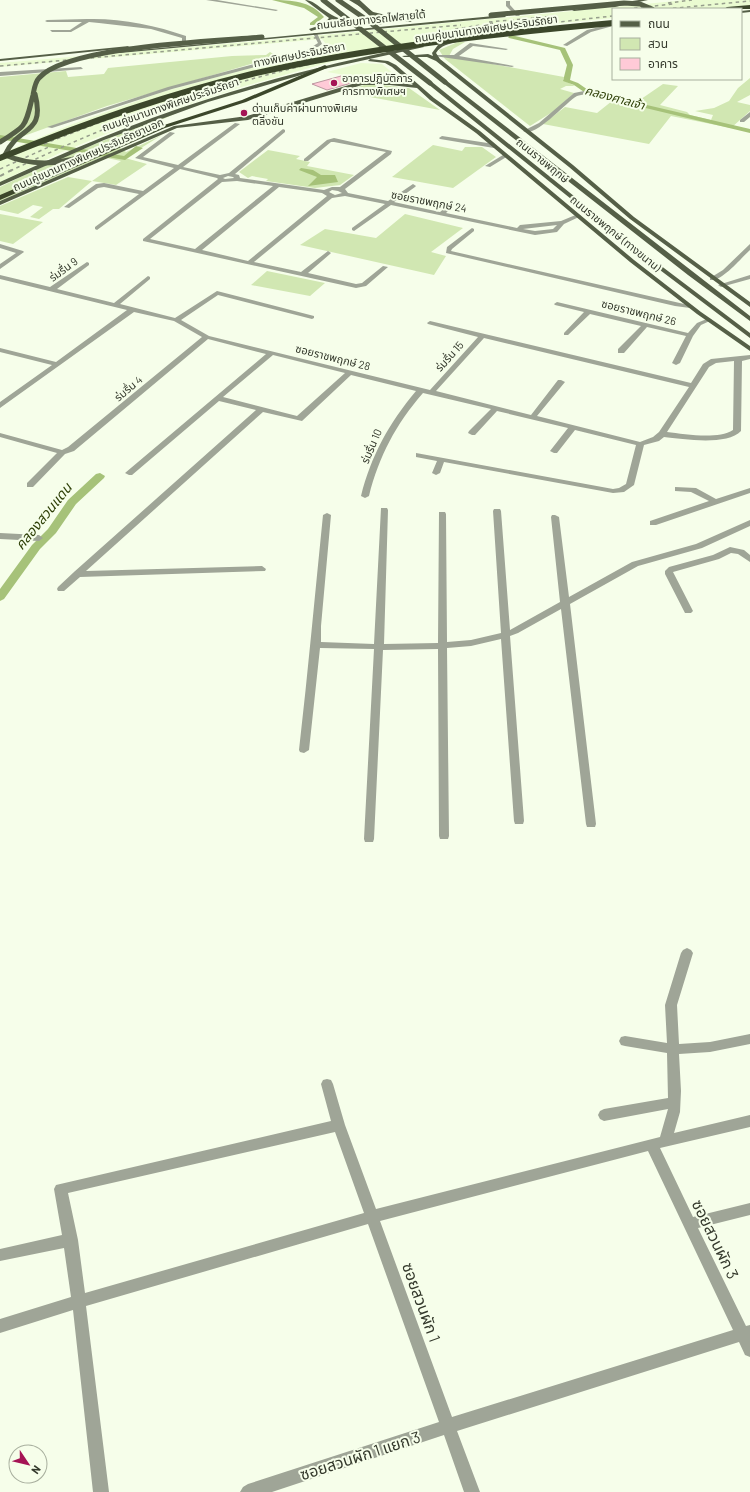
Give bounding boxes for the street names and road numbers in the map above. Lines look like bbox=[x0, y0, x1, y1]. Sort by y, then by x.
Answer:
street label: ถนนเลียบทางรถไฟสายใต้ bbox=[316, 7, 426, 31]
street label: ถนนคู่ขนานทางพิเศษประจิมรัถยา bbox=[414, 12, 558, 45]
street label: ทางพิเศษประจิมรัถยา bbox=[252, 39, 346, 69]
street label: ถนนคู่ขนานทางพิเศษประจิมรัถยา bbox=[100, 74, 241, 135]
street label: ถนนคู่ขนานทางพิเศษประจิมรัถยานอก bbox=[11, 115, 166, 194]
street label: ถนนราชพฤกษ์ bbox=[514, 135, 572, 185]
street label: ซอยราชพฤกษ์ 24 bbox=[390, 187, 468, 215]
street label: ถนนราชพฤกษ์ (ทางขนาน) bbox=[568, 192, 664, 274]
street label: ร่มรื่น 9 bbox=[46, 253, 80, 284]
street label: ซอยราชพฤกษ์ 26 bbox=[600, 296, 678, 328]
street label: ร่มรื่น 15 bbox=[431, 337, 466, 374]
street label: ซอยราชพฤกษ์ 28 bbox=[294, 341, 372, 373]
street label: ร่มรื่น 4 bbox=[111, 372, 145, 403]
street label: ร่มรื่น 10 bbox=[357, 426, 384, 465]
street label: ซอยสวนผัก 3 bbox=[689, 1196, 743, 1282]
street label: ซอยสวนผัก 1 bbox=[399, 1260, 445, 1344]
street label: ซอยสวนผัก 1 แยก 3 bbox=[297, 1427, 423, 1483]

